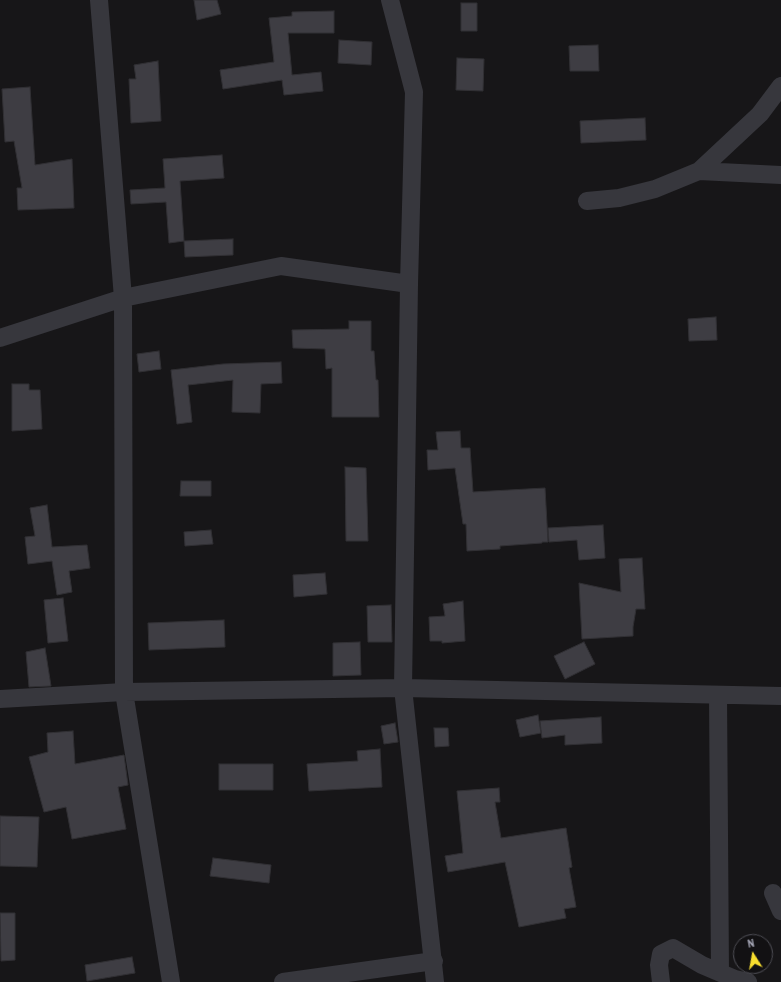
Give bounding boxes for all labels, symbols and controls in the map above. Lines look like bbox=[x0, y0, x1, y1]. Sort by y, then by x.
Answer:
north arrow bbox=[733, 934, 773, 974]
text: N bbox=[746, 936, 755, 951]

